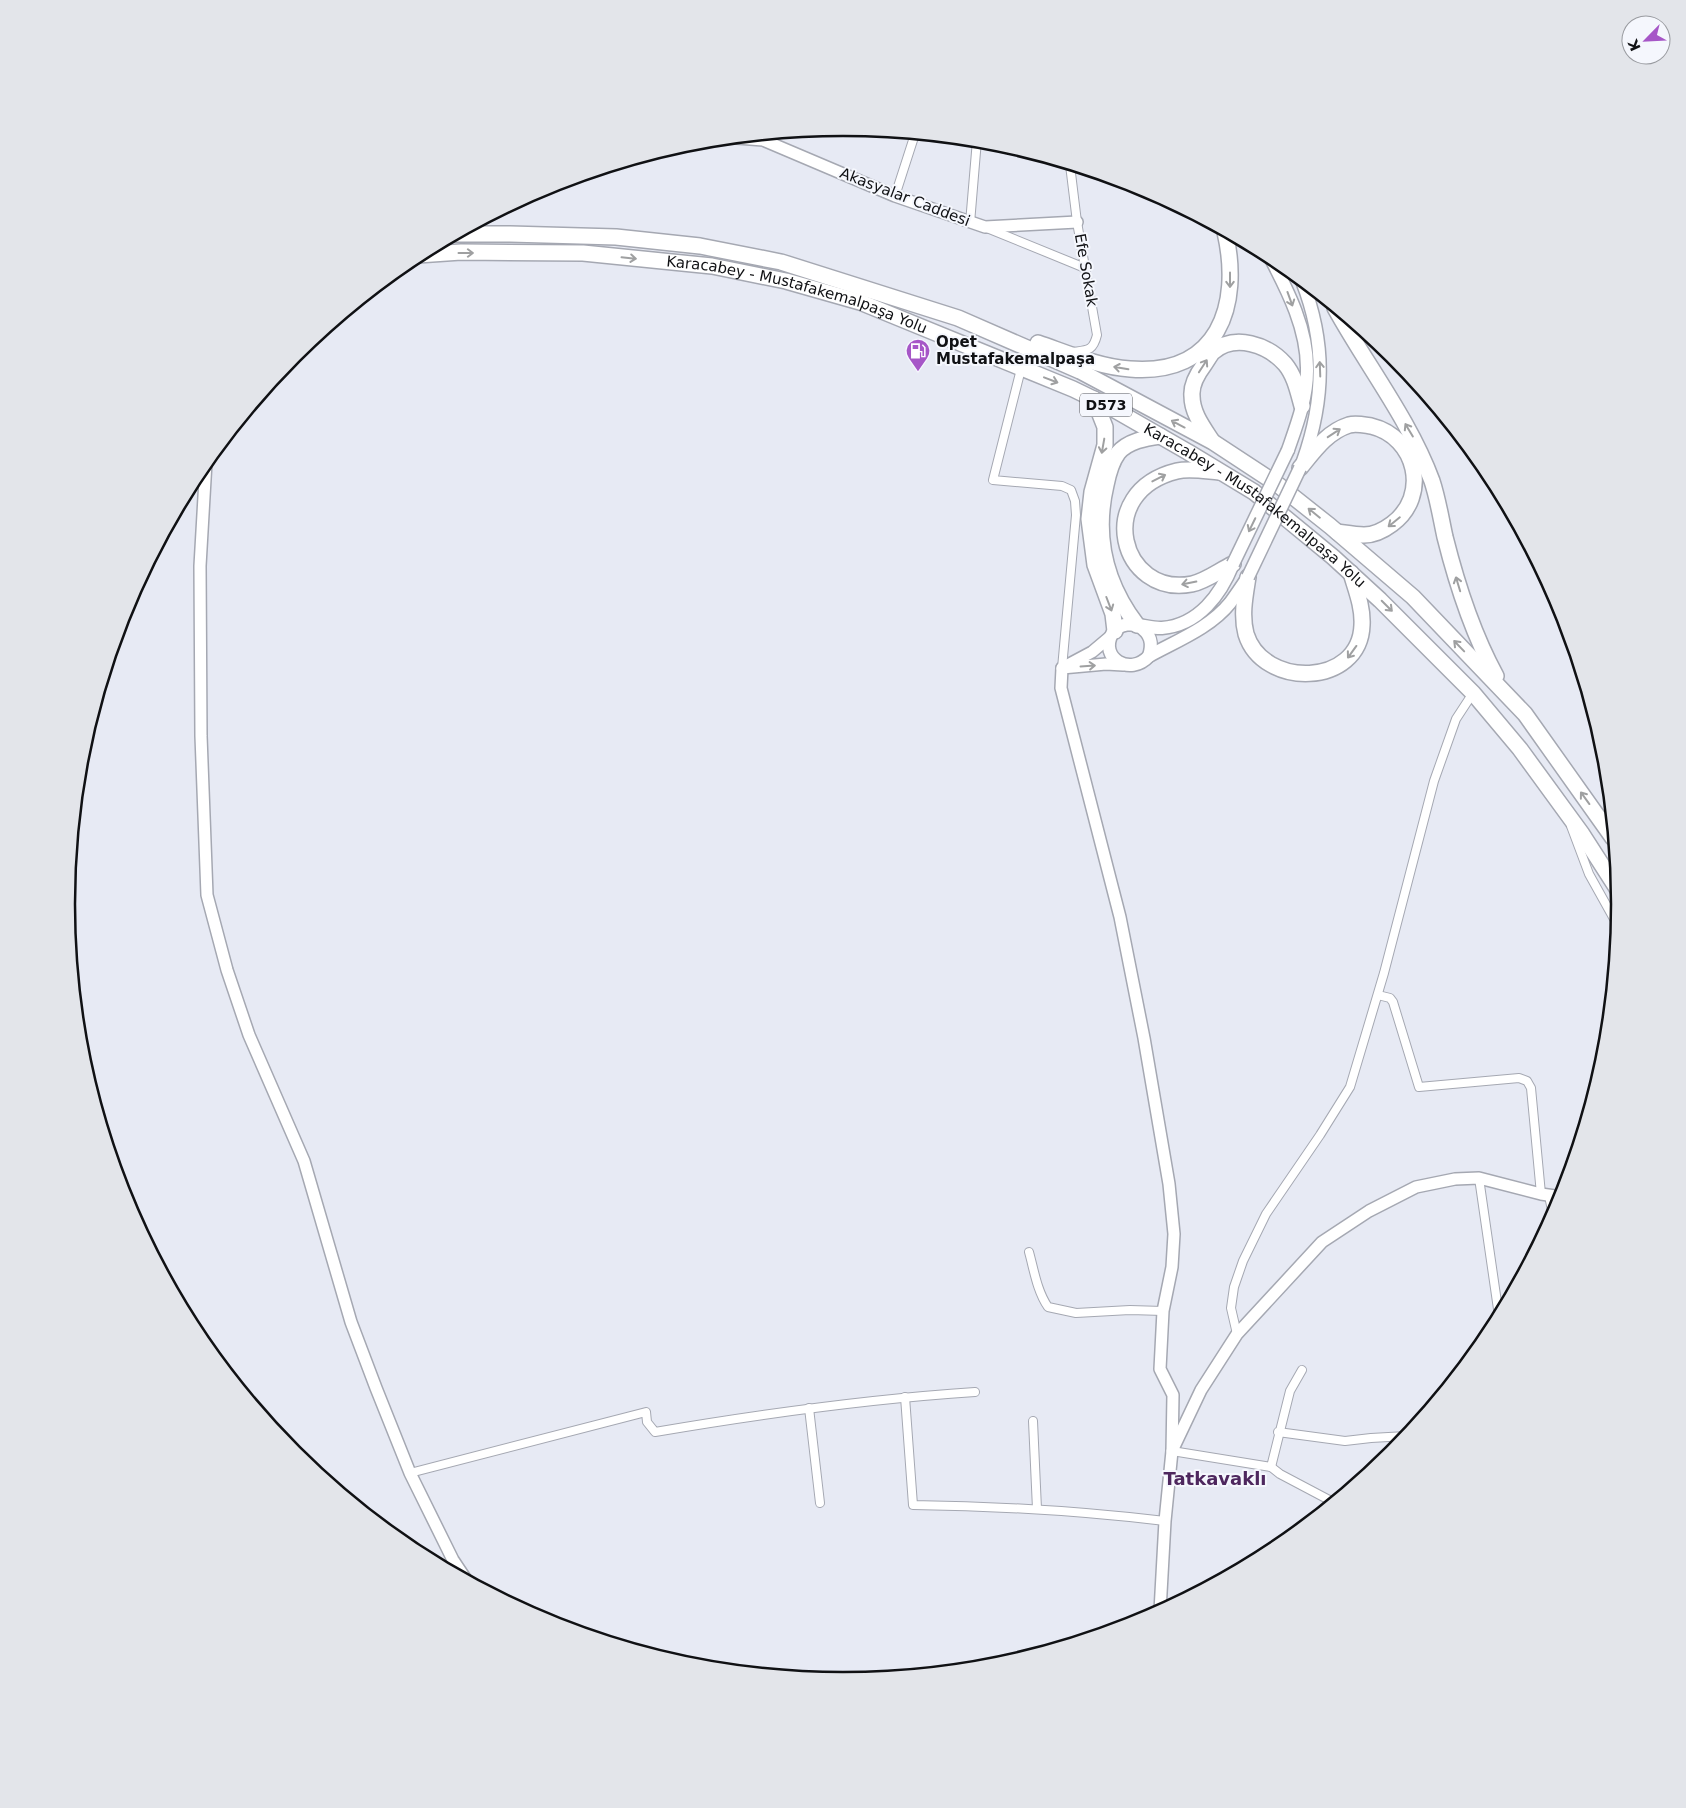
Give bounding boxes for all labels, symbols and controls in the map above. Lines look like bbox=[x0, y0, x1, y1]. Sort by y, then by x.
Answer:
north arrow bbox=[1621, 15, 1671, 65]
text: K bbox=[1624, 36, 1644, 54]
street label: Akasyalar Caddesi bbox=[837, 164, 973, 230]
street label: Efe Sokak bbox=[1071, 232, 1101, 308]
one-way arrow bbox=[458, 248, 474, 257]
street label: Karacabey - Mustafakemalpaşa Yolu bbox=[666, 252, 930, 338]
one-way arrow bbox=[620, 253, 636, 263]
one-way arrow bbox=[1225, 272, 1235, 288]
one-way arrow bbox=[1286, 291, 1296, 307]
place label: Opet Mustafakemalpaşa bbox=[936, 333, 1095, 368]
fuel station icon: Opet Mustafakemalpaşa bbox=[905, 338, 931, 372]
one-way arrow bbox=[1199, 360, 1209, 374]
one-way arrow bbox=[1316, 361, 1325, 377]
one-way arrow bbox=[1114, 362, 1130, 372]
one-way arrow bbox=[1043, 376, 1058, 385]
road number: D573 bbox=[1080, 394, 1132, 416]
one-way arrow bbox=[1172, 418, 1186, 428]
street label: Karacabey - Mustafakemalpaşa Yolu bbox=[1141, 420, 1369, 591]
one-way arrow bbox=[1404, 424, 1414, 438]
one-way arrow bbox=[1327, 428, 1341, 438]
one-way arrow bbox=[1098, 438, 1108, 454]
one-way arrow bbox=[1151, 473, 1166, 483]
one-way arrow bbox=[1307, 508, 1320, 519]
one-way arrow bbox=[1388, 516, 1401, 527]
one-way arrow bbox=[1247, 517, 1256, 532]
one-way arrow bbox=[1453, 577, 1463, 593]
one-way arrow bbox=[1182, 579, 1198, 589]
one-way arrow bbox=[1105, 596, 1114, 611]
one-way arrow bbox=[1381, 600, 1393, 612]
one-way arrow bbox=[1453, 640, 1465, 652]
one-way arrow bbox=[1347, 645, 1357, 659]
one-way arrow bbox=[1079, 661, 1095, 670]
one-way arrow bbox=[1580, 791, 1590, 805]
district label: Tatkavaklı bbox=[1163, 1468, 1267, 1489]

